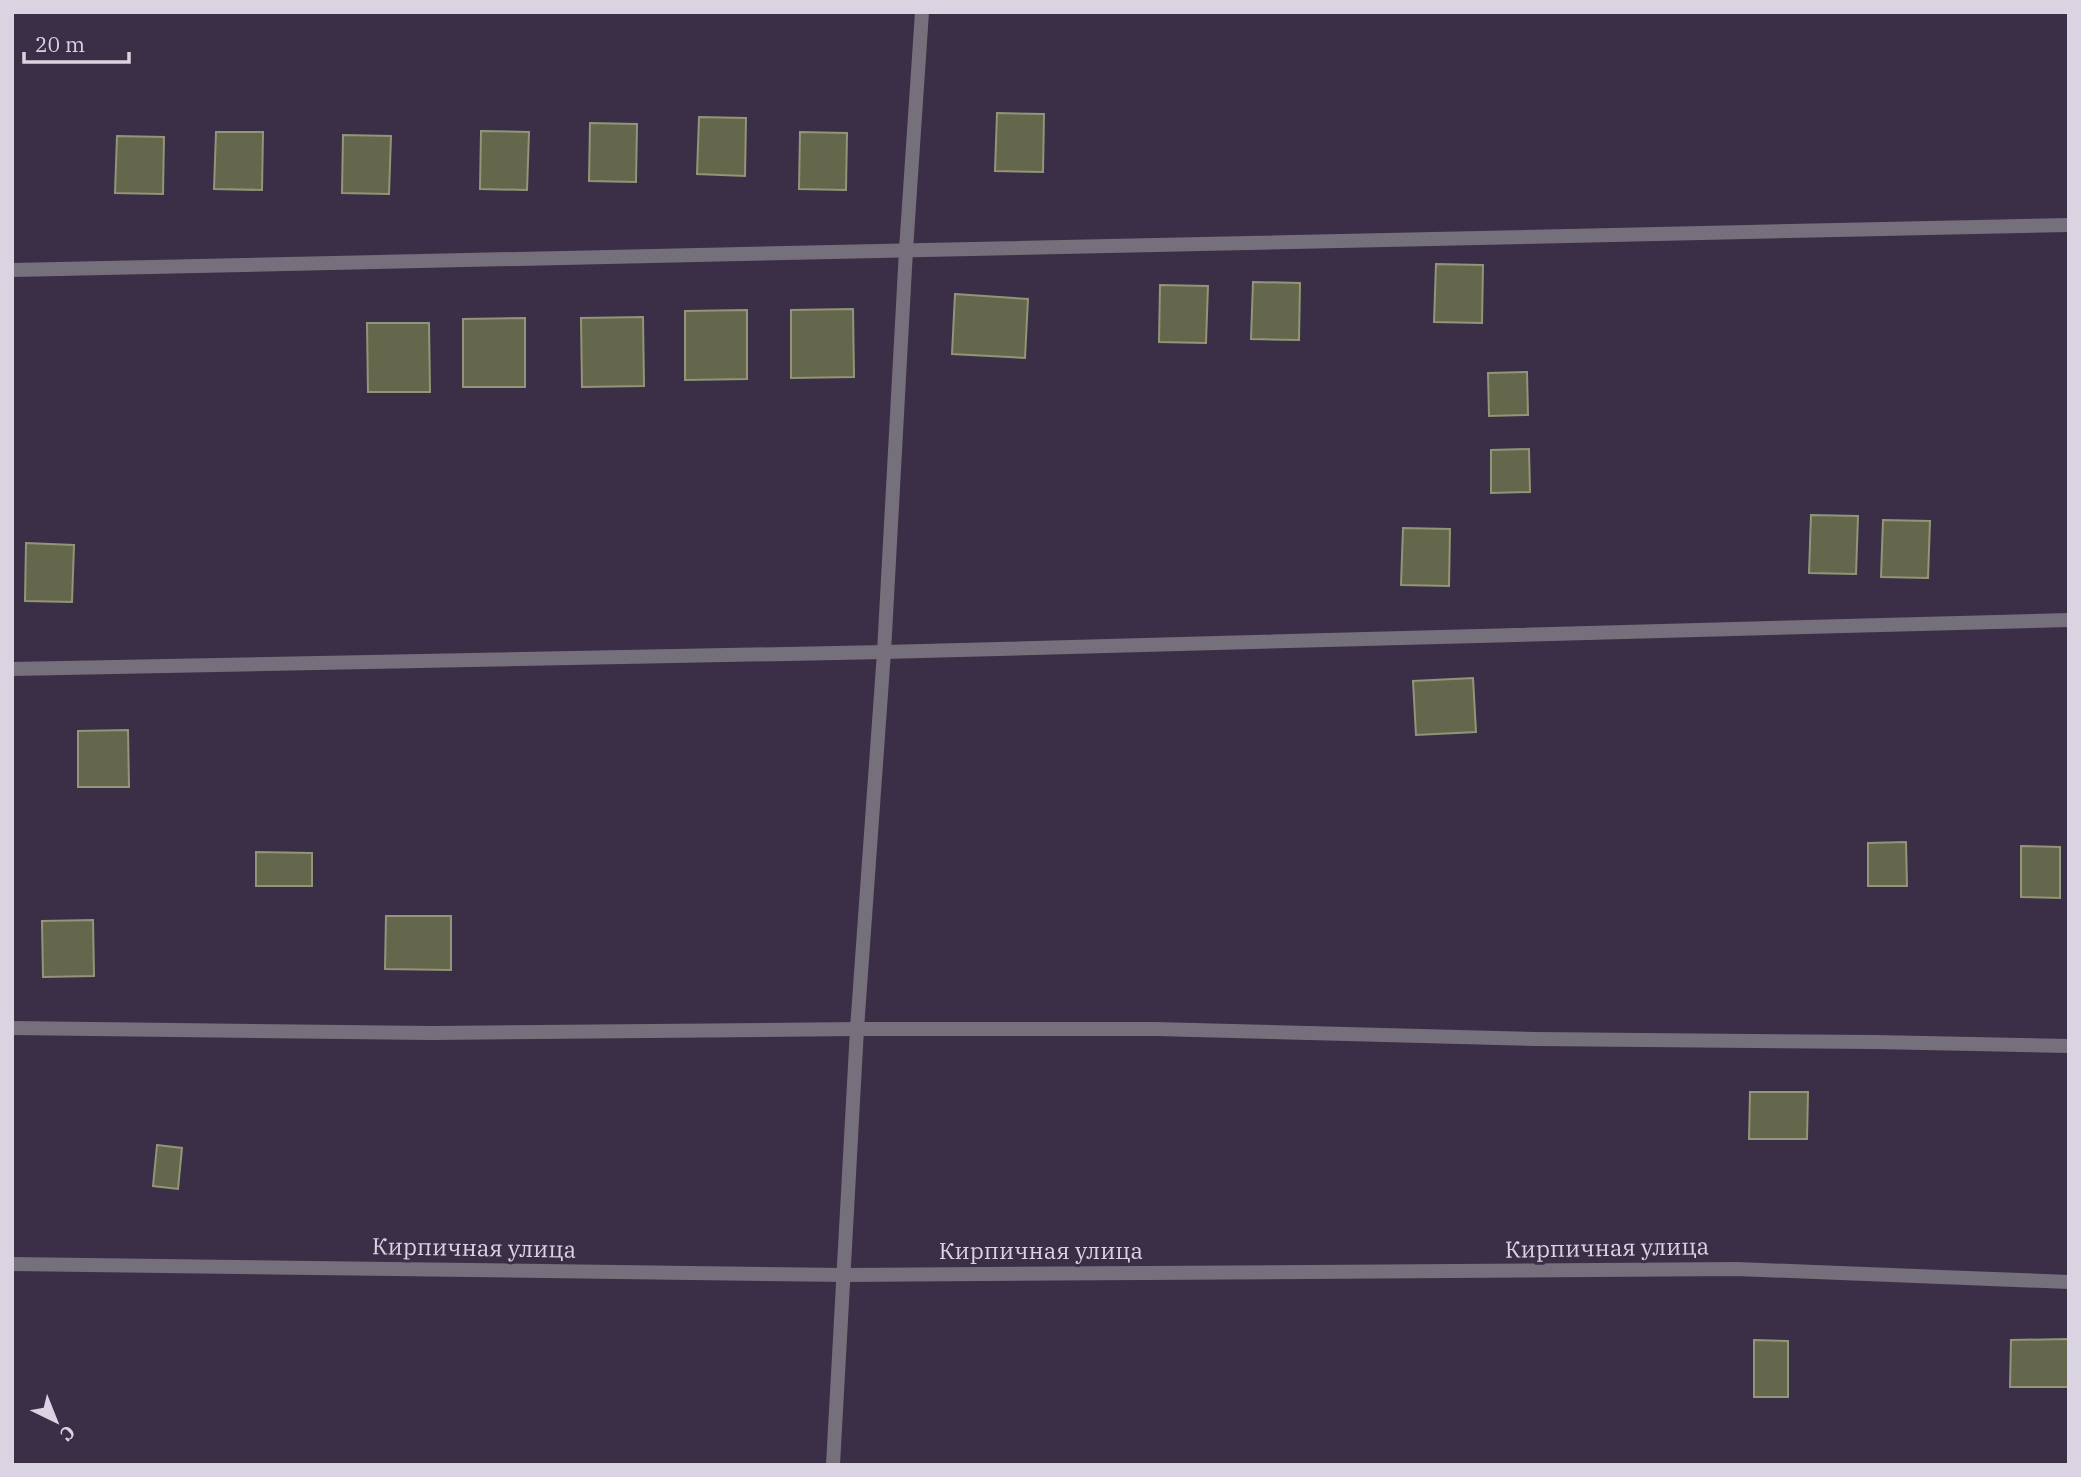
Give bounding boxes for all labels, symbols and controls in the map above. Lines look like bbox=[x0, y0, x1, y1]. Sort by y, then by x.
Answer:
scale bar bbox=[24, 21, 130, 65]
text: 20 m bbox=[35, 30, 85, 58]
street label: Кирпичная улица bbox=[372, 1230, 576, 1264]
street label: Кирпичная улица bbox=[1505, 1230, 1709, 1264]
street label: Кирпичная улица bbox=[939, 1235, 1143, 1265]
north arrow bbox=[21, 1386, 91, 1456]
text: С bbox=[55, 1420, 80, 1447]

